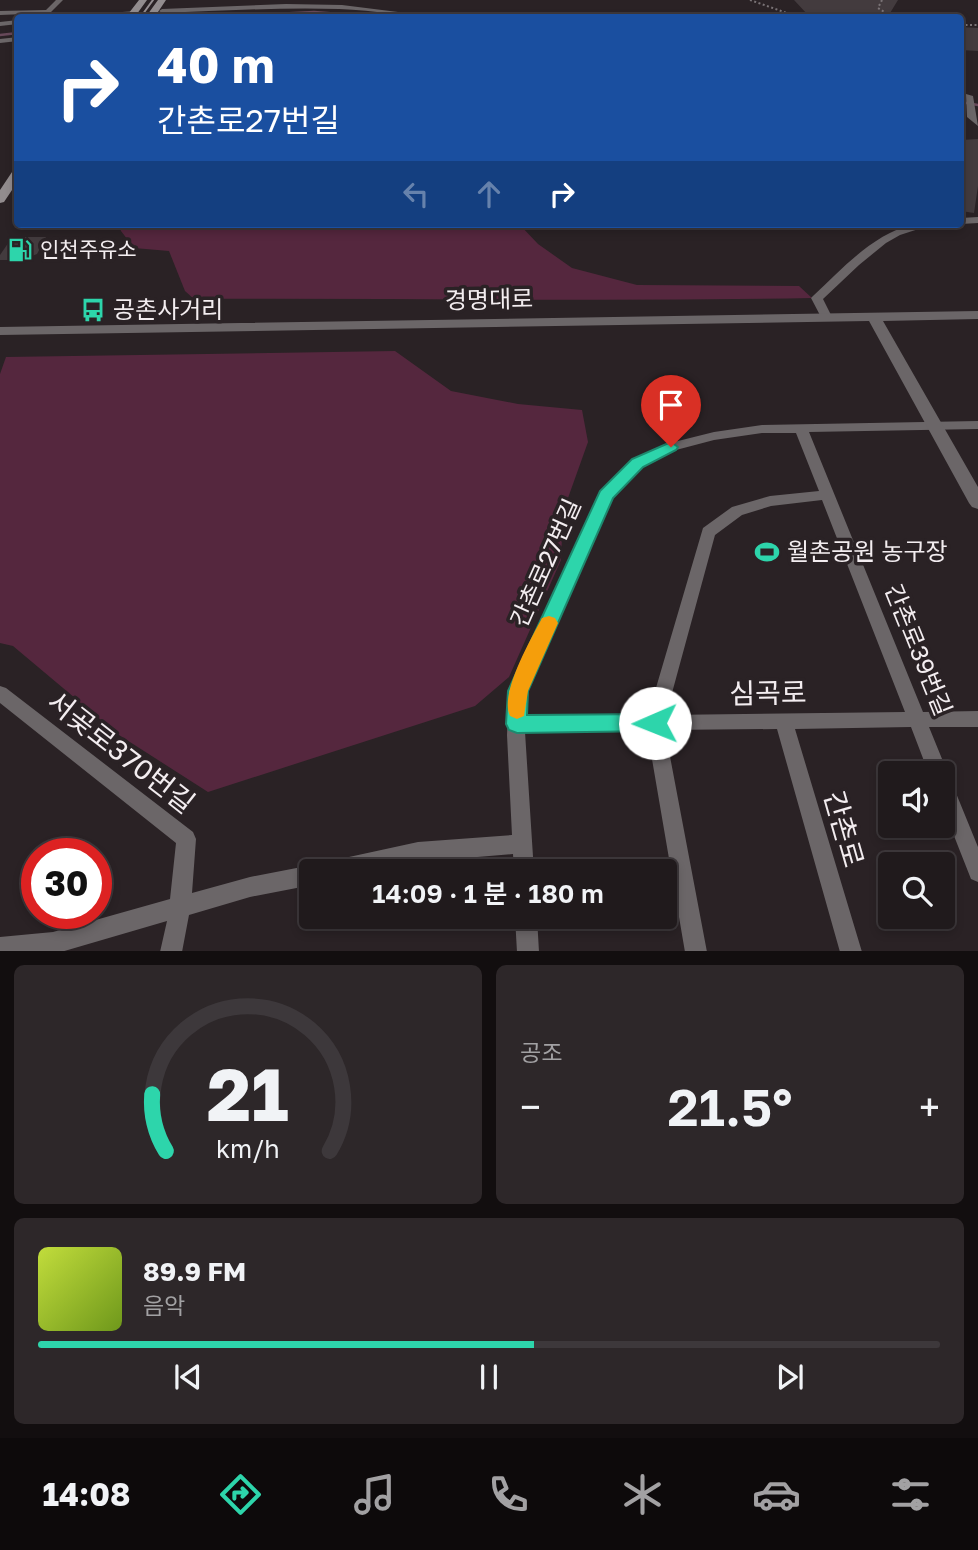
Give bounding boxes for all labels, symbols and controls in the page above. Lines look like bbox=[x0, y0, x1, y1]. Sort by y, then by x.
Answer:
text: 40 m bbox=[157, 35, 275, 94]
icon: right bbox=[42, 42, 133, 133]
text: 간촌로27번길 bbox=[157, 101, 340, 139]
icon: left bbox=[397, 175, 435, 213]
icon: ahead bbox=[470, 175, 508, 213]
icon: right bbox=[543, 175, 581, 213]
fuel station icon: 인천주유소 bbox=[6, 236, 34, 264]
place label: 인천주유소 bbox=[40, 236, 137, 262]
street label: 경명대로 bbox=[445, 283, 533, 314]
place label: 공촌사거리 bbox=[113, 294, 223, 323]
bus stop icon: 공촌사거리 bbox=[79, 296, 107, 324]
pin bbox=[641, 375, 701, 447]
icon: arrive bbox=[652, 386, 690, 424]
street label: 간촌로27번길 bbox=[504, 494, 586, 631]
place label: 월촌공원 농구장 bbox=[787, 536, 948, 565]
sports icon: 월촌공원 농구장 bbox=[753, 538, 781, 566]
street label: 간촌로39번길 bbox=[880, 580, 959, 719]
street label: 심곡로 bbox=[729, 675, 807, 710]
street label: 서곶로370번길 bbox=[41, 684, 201, 819]
position arrow bbox=[618, 686, 692, 760]
map controls bbox=[878, 761, 955, 929]
button: sound bbox=[878, 761, 955, 838]
street label: 간촌로 bbox=[818, 787, 871, 871]
speed limit sign: 30 bbox=[21, 838, 112, 929]
button: search bbox=[878, 852, 955, 929]
text: 14:09 · 1 분 · 180 m bbox=[372, 878, 604, 909]
text: 공조 bbox=[520, 1038, 562, 1066]
text: 21 bbox=[207, 1050, 289, 1137]
text: 21.5° bbox=[668, 1075, 792, 1137]
text: − bbox=[520, 1084, 541, 1129]
text: + bbox=[919, 1084, 940, 1129]
text: km/h bbox=[216, 1132, 280, 1163]
text: 89.9 FM bbox=[143, 1256, 246, 1287]
text: 음악 bbox=[143, 1291, 185, 1319]
icon: previous bbox=[169, 1358, 207, 1396]
icon: pause bbox=[470, 1358, 508, 1396]
icon: next bbox=[771, 1358, 809, 1396]
icon: directions bbox=[216, 1470, 265, 1519]
icon: music bbox=[350, 1470, 399, 1519]
icon: phone bbox=[484, 1470, 533, 1519]
icon: climate bbox=[618, 1470, 667, 1519]
icon: car bbox=[752, 1470, 801, 1519]
icon: filters bbox=[886, 1470, 935, 1519]
text: 14:08 bbox=[43, 1475, 131, 1513]

